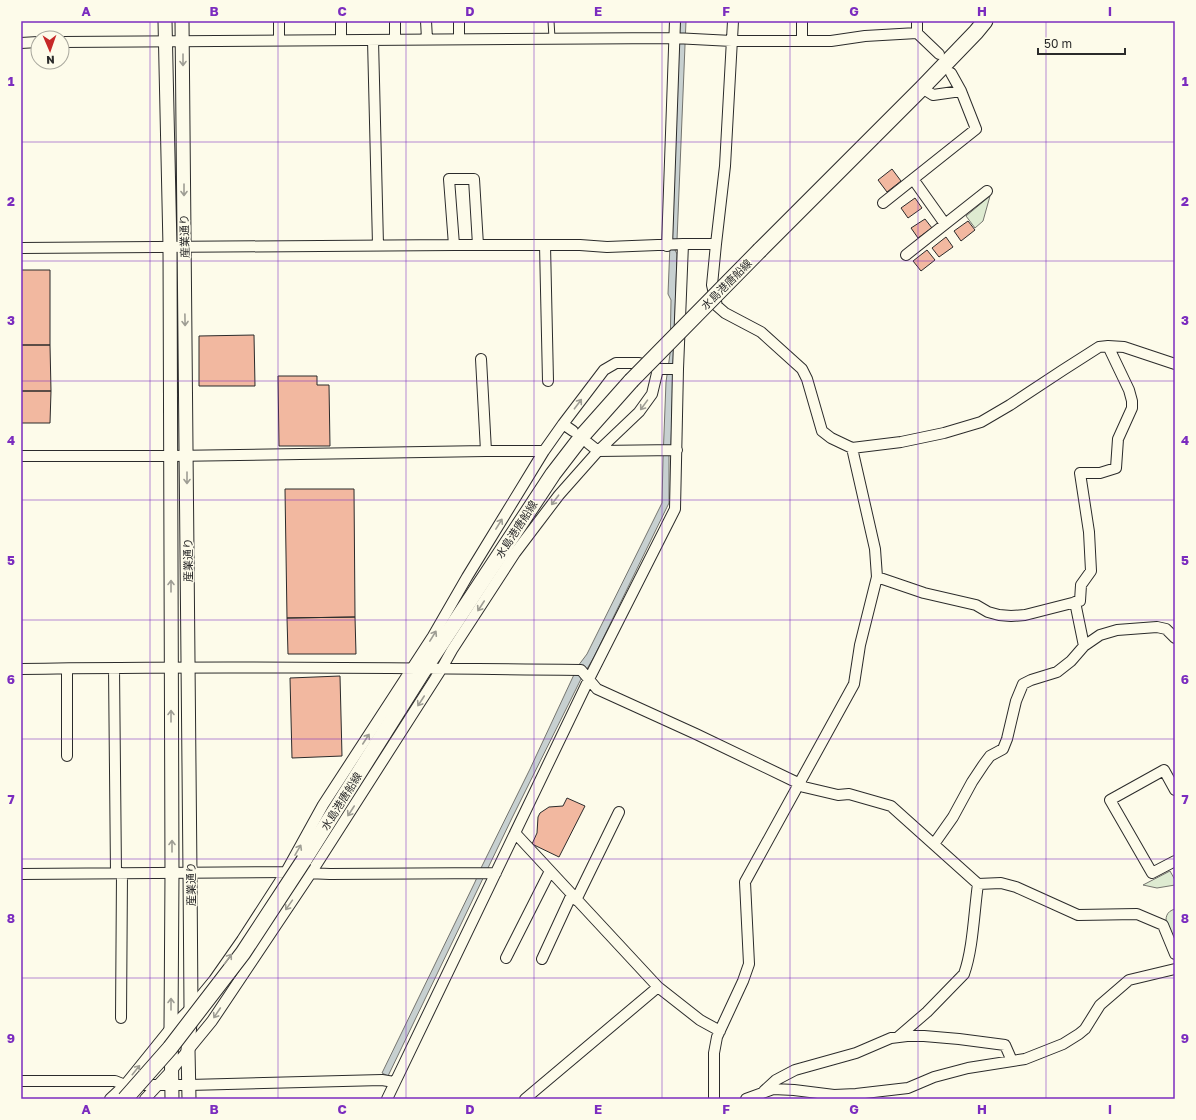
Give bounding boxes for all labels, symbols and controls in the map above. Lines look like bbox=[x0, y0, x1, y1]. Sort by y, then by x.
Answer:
text: A bbox=[81, 3, 91, 19]
text: B bbox=[209, 3, 219, 19]
text: C bbox=[337, 3, 347, 19]
text: D bbox=[465, 3, 475, 19]
text: E bbox=[594, 3, 602, 19]
text: F bbox=[722, 3, 730, 19]
text: G bbox=[849, 3, 859, 19]
text: H bbox=[977, 3, 987, 19]
text: I bbox=[1108, 3, 1112, 19]
north arrow bbox=[30, 30, 70, 70]
scale bar bbox=[1038, 30, 1125, 56]
text: 50 m bbox=[1044, 36, 1072, 51]
one-way arrow bbox=[179, 53, 187, 66]
text: N bbox=[46, 54, 55, 67]
text: 1 bbox=[8, 73, 15, 89]
text: 1 bbox=[1182, 73, 1189, 89]
one-way arrow bbox=[180, 183, 188, 196]
text: 2 bbox=[7, 193, 15, 209]
text: 2 bbox=[1181, 193, 1189, 209]
street label: 産業通り bbox=[177, 214, 191, 258]
street label: 水島港唐船線 bbox=[698, 256, 754, 312]
text: 3 bbox=[7, 312, 15, 328]
text: 3 bbox=[1181, 312, 1189, 328]
one-way arrow bbox=[181, 313, 189, 326]
one-way arrow bbox=[574, 399, 583, 410]
one-way arrow bbox=[640, 399, 648, 410]
text: 4 bbox=[7, 432, 15, 448]
text: 4 bbox=[1181, 432, 1189, 448]
one-way arrow bbox=[183, 471, 191, 484]
one-way arrow bbox=[551, 494, 560, 505]
street label: 水島港唐船線 bbox=[493, 498, 539, 560]
one-way arrow bbox=[496, 518, 504, 530]
street label: 産業通り bbox=[181, 538, 194, 582]
text: 5 bbox=[7, 552, 15, 568]
text: 5 bbox=[1181, 552, 1189, 568]
one-way arrow bbox=[167, 580, 175, 593]
one-way arrow bbox=[477, 600, 485, 611]
one-way arrow bbox=[429, 630, 437, 642]
text: 6 bbox=[7, 671, 15, 687]
text: 6 bbox=[1181, 671, 1189, 687]
one-way arrow bbox=[417, 695, 425, 706]
one-way arrow bbox=[167, 710, 175, 723]
one-way arrow bbox=[362, 734, 370, 745]
street label: 水島港唐船線 bbox=[318, 770, 364, 832]
text: 7 bbox=[7, 791, 15, 807]
text: 7 bbox=[1181, 791, 1189, 807]
one-way arrow bbox=[347, 805, 355, 816]
one-way arrow bbox=[168, 840, 176, 853]
one-way arrow bbox=[295, 844, 303, 856]
street label: 産業通り bbox=[184, 862, 197, 906]
one-way arrow bbox=[285, 899, 293, 910]
text: 8 bbox=[7, 910, 15, 926]
text: 8 bbox=[1181, 910, 1189, 926]
one-way arrow bbox=[224, 954, 232, 965]
one-way arrow bbox=[167, 998, 175, 1011]
one-way arrow bbox=[213, 1007, 221, 1018]
text: 9 bbox=[7, 1030, 15, 1046]
text: 9 bbox=[1181, 1030, 1189, 1046]
one-way arrow bbox=[132, 1065, 141, 1076]
text: A bbox=[81, 1101, 91, 1117]
text: B bbox=[209, 1101, 219, 1117]
text: C bbox=[337, 1101, 347, 1117]
text: D bbox=[465, 1101, 475, 1117]
text: E bbox=[594, 1101, 602, 1117]
text: F bbox=[722, 1101, 730, 1117]
text: G bbox=[849, 1101, 859, 1117]
text: H bbox=[977, 1101, 987, 1117]
text: I bbox=[1108, 1101, 1112, 1117]

